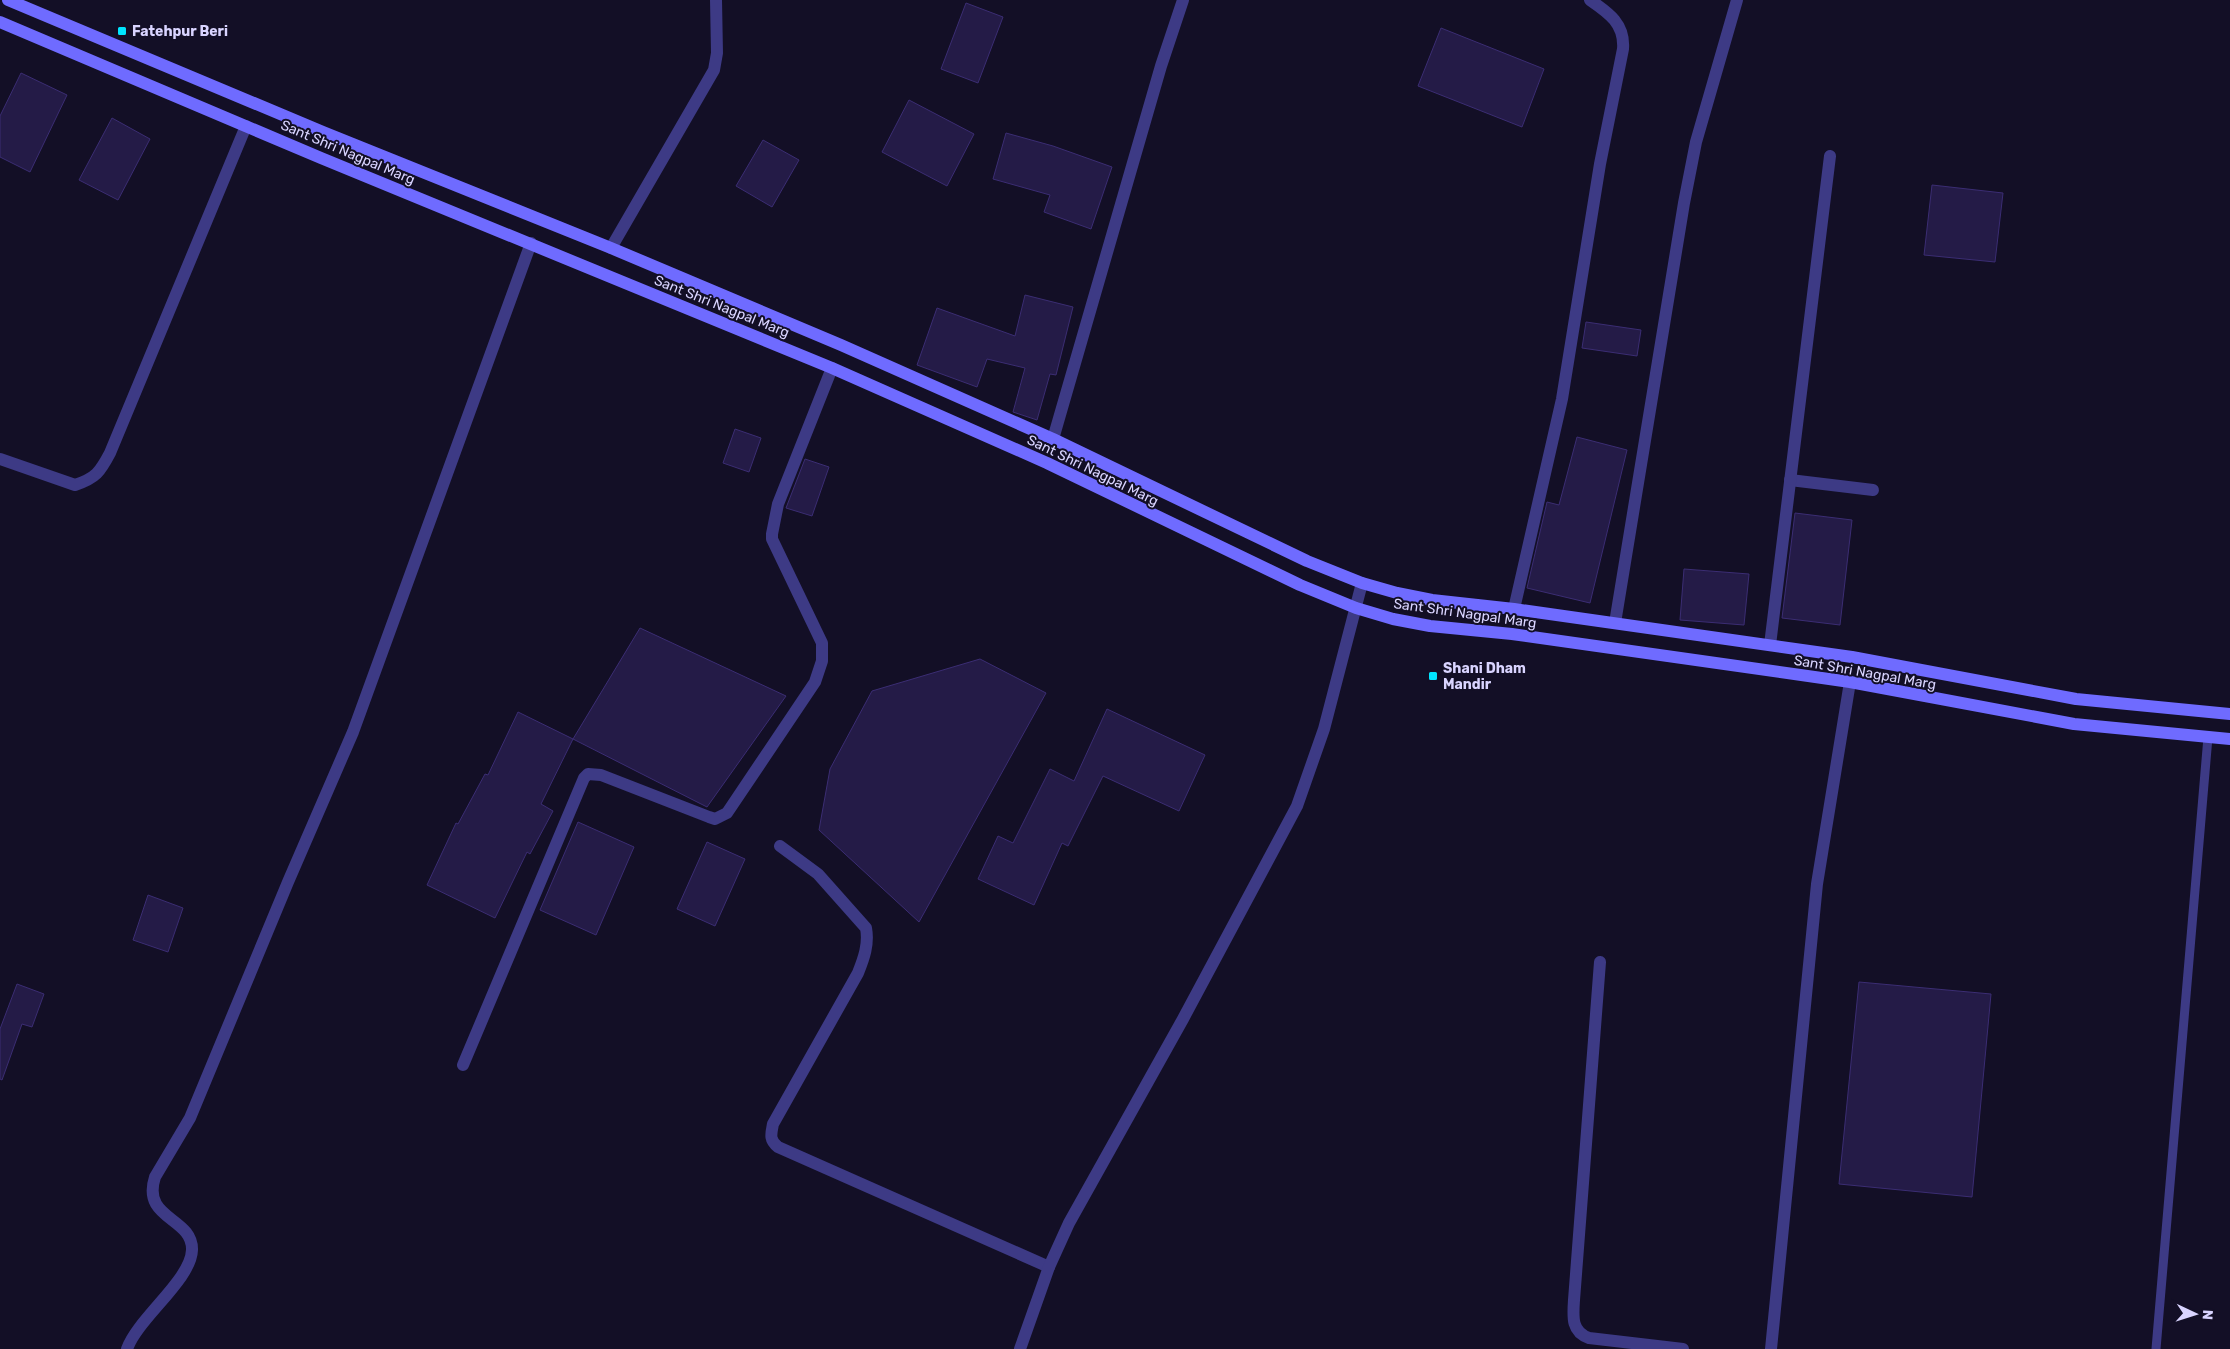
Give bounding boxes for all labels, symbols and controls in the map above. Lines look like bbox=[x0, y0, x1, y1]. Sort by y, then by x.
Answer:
place label: Fatehpur Beri bbox=[132, 23, 228, 40]
marker: Fatehpur Beri bbox=[116, 25, 128, 37]
street label: Sant Shri Nagpal Marg bbox=[278, 116, 417, 188]
street label: Sant Shri Nagpal Marg bbox=[652, 272, 792, 341]
street label: Sant Shri Nagpal Marg bbox=[1024, 431, 1161, 510]
street label: Sant Shri Nagpal Marg bbox=[1392, 595, 1538, 632]
street label: Sant Shri Nagpal Marg bbox=[1792, 652, 1937, 693]
place label: Shani Dham Mandir bbox=[1443, 660, 1526, 693]
marker: Shani Dham Mandir bbox=[1427, 670, 1439, 682]
north arrow bbox=[2170, 1289, 2220, 1339]
text: N bbox=[2199, 1309, 2216, 1320]

